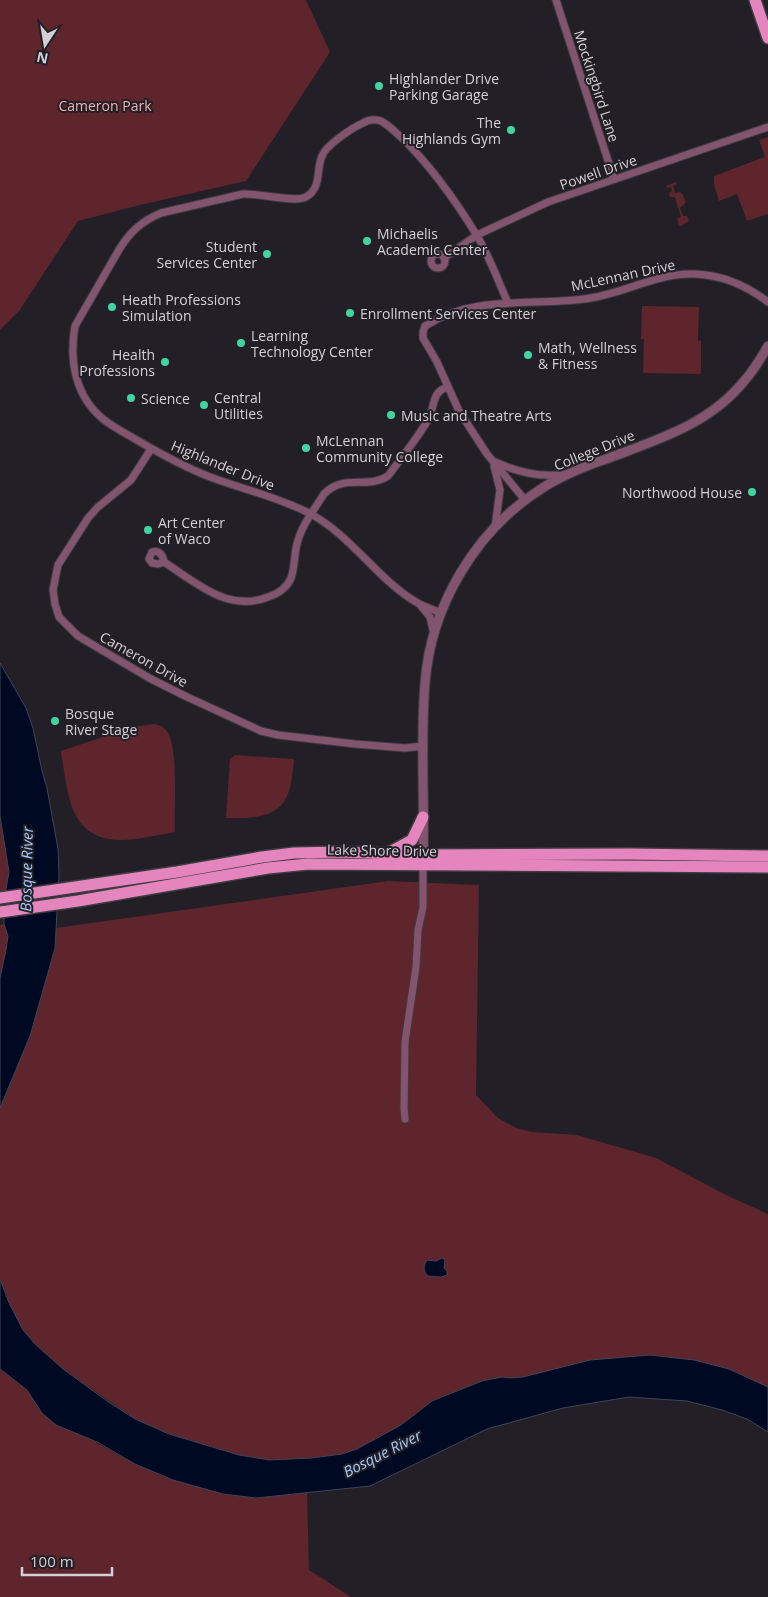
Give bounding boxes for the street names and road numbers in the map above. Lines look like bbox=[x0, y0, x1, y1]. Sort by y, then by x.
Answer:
street label: Mockingbird Lane bbox=[570, 28, 624, 144]
street label: Powell Drive bbox=[557, 150, 639, 194]
street label: McLennan Drive bbox=[569, 255, 677, 295]
street label: College Drive bbox=[551, 425, 637, 475]
street label: Highlander Drive bbox=[168, 436, 278, 494]
street label: Cameron Drive bbox=[97, 627, 192, 691]
street label: Lake Shore Drive bbox=[327, 840, 437, 860]

